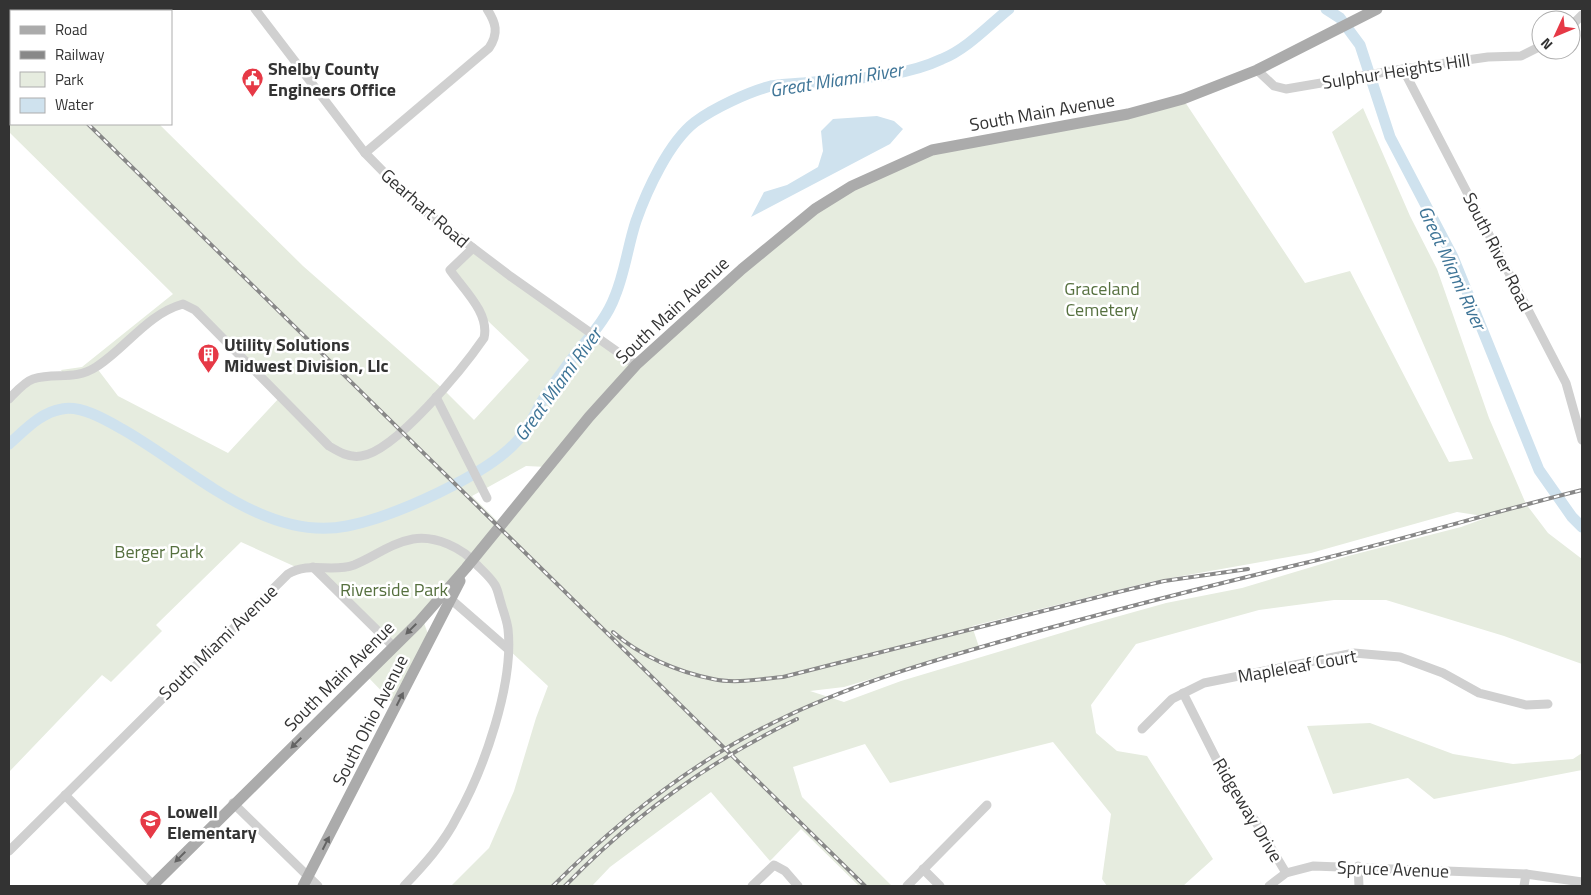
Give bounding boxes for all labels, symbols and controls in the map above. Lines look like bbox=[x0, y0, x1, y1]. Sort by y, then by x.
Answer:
legend bbox=[10, 10, 172, 125]
north arrow bbox=[1531, 10, 1581, 60]
text: Road bbox=[55, 18, 87, 41]
text: N bbox=[1535, 34, 1557, 55]
text: Railway bbox=[55, 43, 105, 66]
street label: Sulphur Heights Hill bbox=[1320, 46, 1472, 96]
water label: Great Miami River bbox=[768, 54, 906, 104]
place label: Shelby County Engineers Office bbox=[268, 55, 396, 103]
public building icon: Shelby County Engineers Office bbox=[240, 66, 264, 97]
text: Park bbox=[55, 68, 84, 91]
street label: South Main Avenue bbox=[967, 86, 1117, 138]
text: Water bbox=[55, 93, 94, 116]
street label: Gearhart Road bbox=[375, 162, 475, 254]
street label: South River Road bbox=[1456, 188, 1540, 316]
water label: Great Miami River bbox=[1412, 200, 1495, 336]
street label: South Main Avenue bbox=[609, 250, 735, 370]
park label: Graceland Cemetery bbox=[1064, 275, 1140, 323]
water label: Great Miami River bbox=[506, 320, 609, 447]
place label: Utility Solutions Midwest Division, Llc bbox=[224, 331, 389, 379]
building icon: Utility Solutions Midwest Division, Llc bbox=[196, 342, 220, 373]
park label: Berger Park bbox=[114, 538, 204, 565]
park label: Riverside Park bbox=[340, 576, 448, 603]
street label: South Miami Avenue bbox=[152, 578, 284, 706]
street label: South Main Avenue bbox=[278, 615, 400, 737]
one-way arrow bbox=[406, 623, 418, 635]
street label: Mapleleaf Court bbox=[1235, 642, 1359, 690]
street label: South Ohio Avenue bbox=[325, 650, 415, 790]
one-way arrow bbox=[396, 691, 404, 706]
one-way arrow bbox=[290, 737, 302, 749]
street label: Ridgeway Drive bbox=[1206, 753, 1290, 867]
place label: Lowell Elementary bbox=[167, 798, 257, 846]
school or university icon: Lowell Elementary bbox=[139, 809, 163, 840]
one-way arrow bbox=[322, 836, 330, 850]
one-way arrow bbox=[174, 851, 186, 863]
street label: Spruce Avenue bbox=[1337, 854, 1449, 884]

